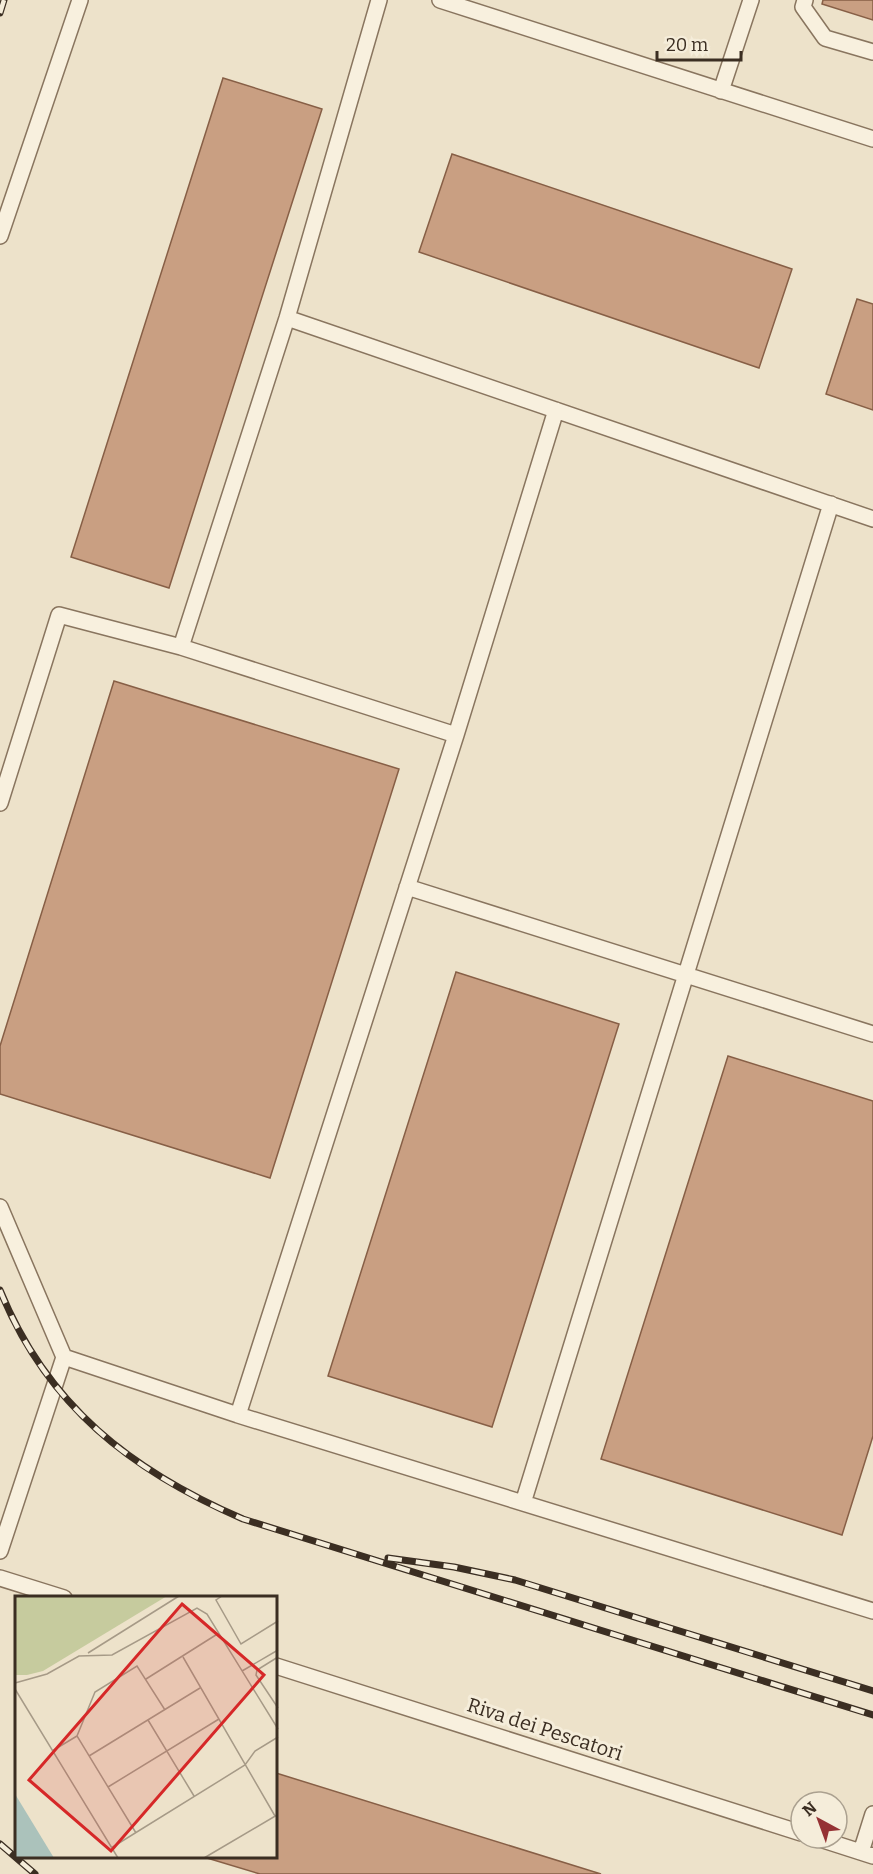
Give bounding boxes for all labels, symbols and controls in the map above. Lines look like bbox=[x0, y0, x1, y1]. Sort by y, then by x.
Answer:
scale bar bbox=[657, 24, 741, 62]
text: 20 m bbox=[666, 34, 708, 56]
inset map bbox=[15, 1596, 278, 1859]
street label: Riva dei Pescatori bbox=[464, 1693, 626, 1765]
north arrow bbox=[789, 1790, 849, 1850]
text: N bbox=[799, 1798, 820, 1820]

